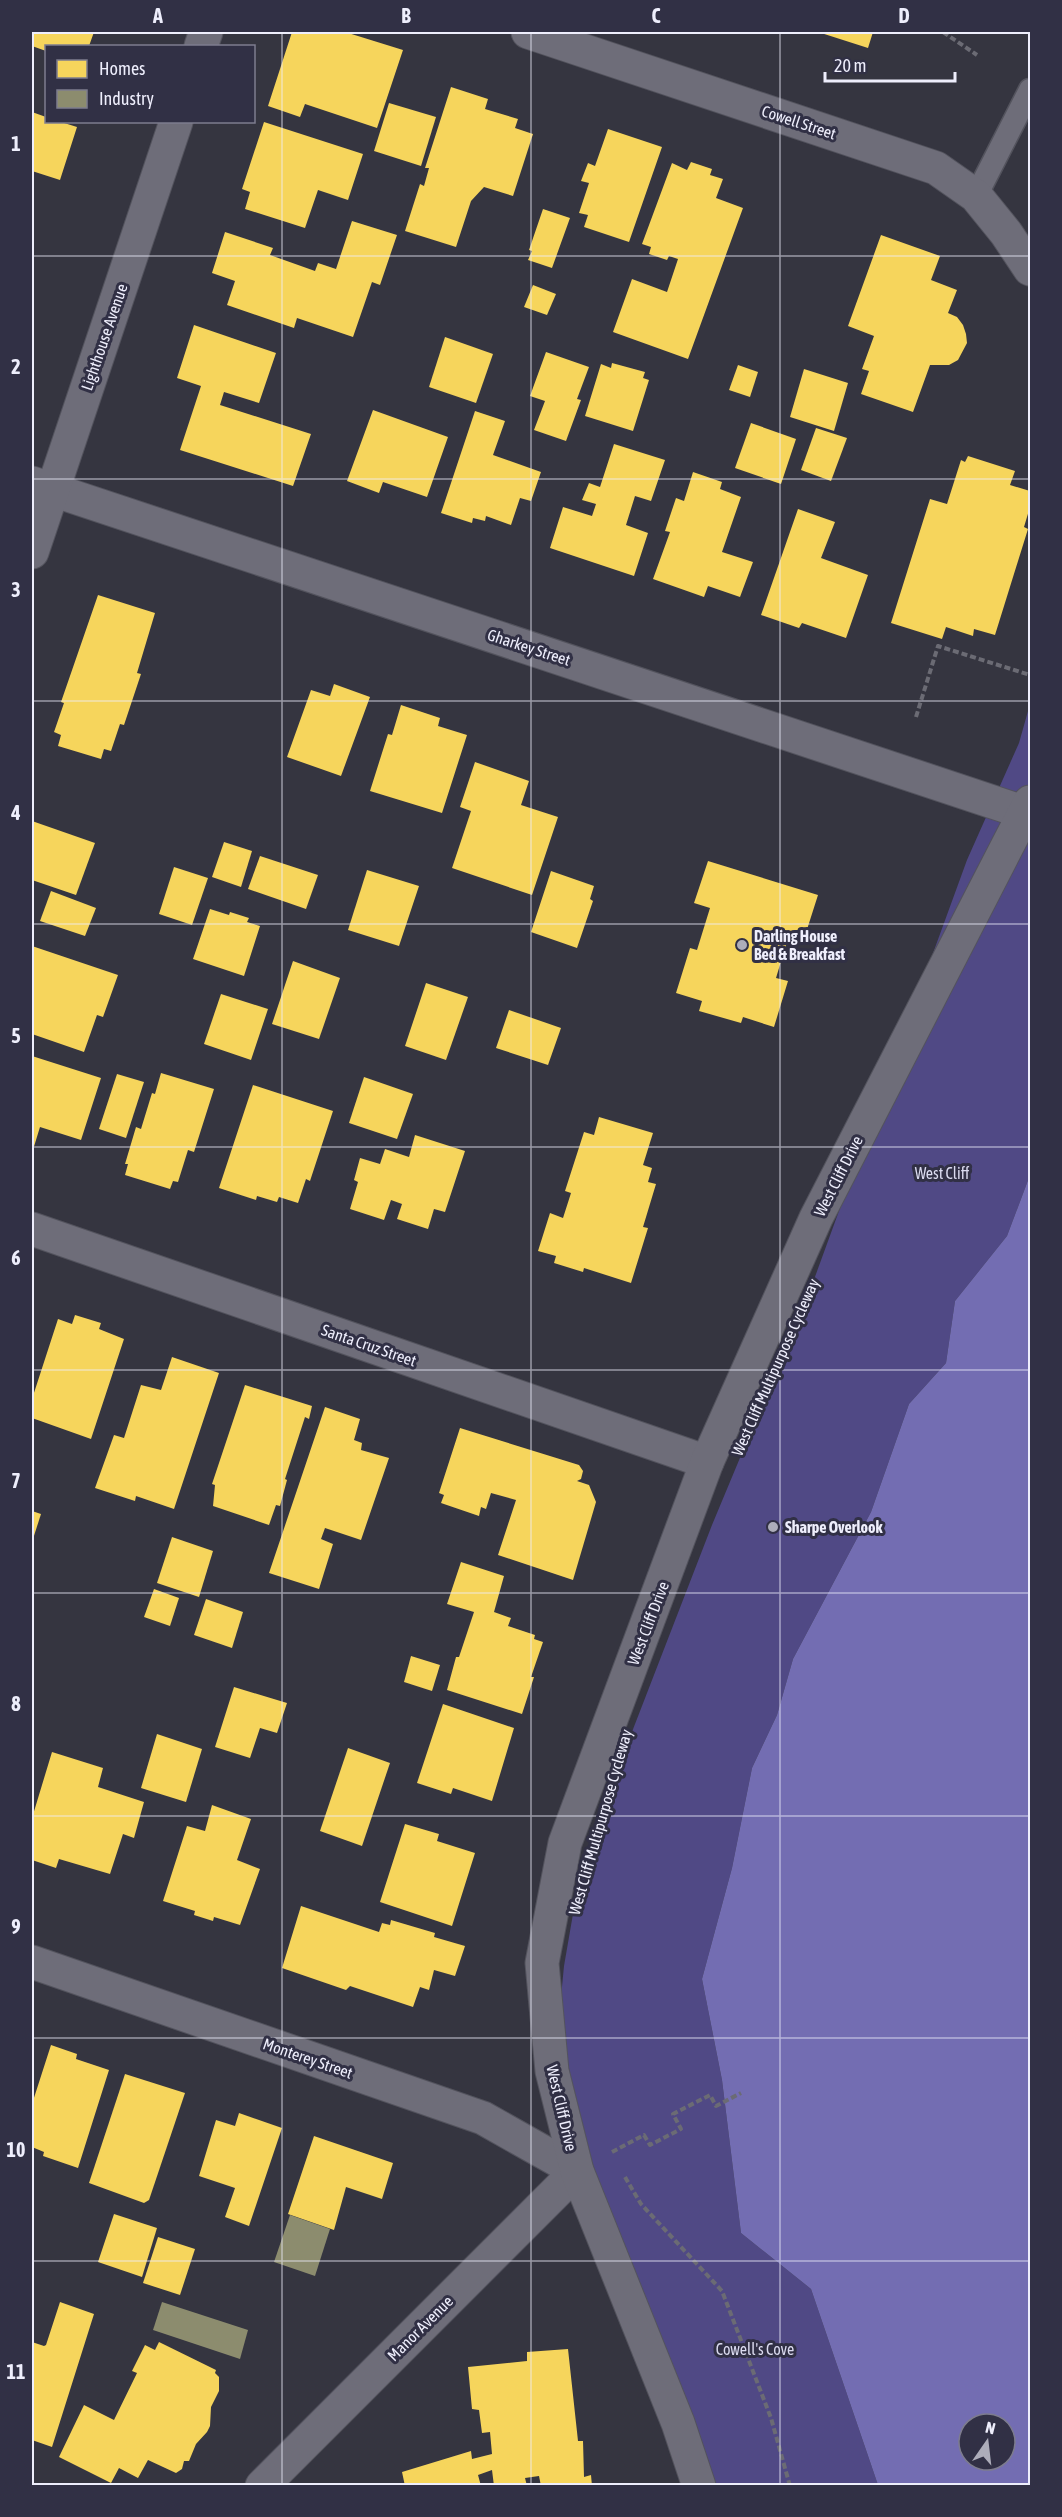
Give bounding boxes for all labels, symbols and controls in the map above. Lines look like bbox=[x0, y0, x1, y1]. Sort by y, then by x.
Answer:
text: A bbox=[152, 4, 163, 27]
text: B bbox=[401, 4, 411, 27]
text: C bbox=[652, 4, 661, 27]
text: D bbox=[898, 4, 910, 27]
legend bbox=[45, 45, 255, 123]
scale bar bbox=[825, 45, 956, 83]
text: 20 m bbox=[834, 55, 866, 76]
text: Homes bbox=[99, 58, 145, 79]
text: Industry bbox=[99, 88, 154, 109]
street label: Cowell Street bbox=[760, 102, 839, 143]
text: 1 bbox=[11, 132, 21, 155]
street label: Lighthouse Avenue bbox=[77, 281, 132, 393]
text: 2 bbox=[11, 355, 21, 378]
text: 3 bbox=[11, 578, 21, 601]
street label: Gharkey Street bbox=[485, 625, 573, 670]
text: 4 bbox=[10, 801, 21, 824]
place label: Darling House Bed & Breakfast bbox=[754, 927, 846, 963]
marker: Darling House Bed & Breakfast bbox=[735, 938, 749, 952]
text: 5 bbox=[11, 1024, 21, 1047]
street label: West Cliff Drive bbox=[810, 1133, 866, 1219]
park label: West Cliff bbox=[915, 1164, 970, 1182]
text: 6 bbox=[11, 1246, 21, 1269]
street label: West Cliff Multipurpose Cycleway bbox=[728, 1275, 823, 1459]
street label: Santa Cruz Street bbox=[319, 1320, 419, 1370]
text: 7 bbox=[11, 1469, 21, 1492]
place label: Sharpe Overlook bbox=[785, 1518, 884, 1536]
marker: Sharpe Overlook bbox=[766, 1520, 780, 1534]
street label: West Cliff Drive bbox=[624, 1579, 672, 1667]
text: 8 bbox=[11, 1692, 21, 1715]
street label: West Cliff Multipurpose Cycleway bbox=[565, 1727, 636, 1917]
text: 9 bbox=[11, 1915, 21, 1938]
street label: Monterey Street bbox=[261, 2034, 355, 2083]
street label: West Cliff Drive bbox=[543, 2063, 581, 2153]
text: 10 bbox=[7, 2138, 25, 2161]
street label: Manor Avenue bbox=[384, 2292, 456, 2364]
park label: Cowell's Cove bbox=[716, 2340, 794, 2358]
text: 11 bbox=[7, 2360, 25, 2383]
north arrow bbox=[957, 2412, 1017, 2472]
text: N bbox=[984, 2418, 997, 2437]

